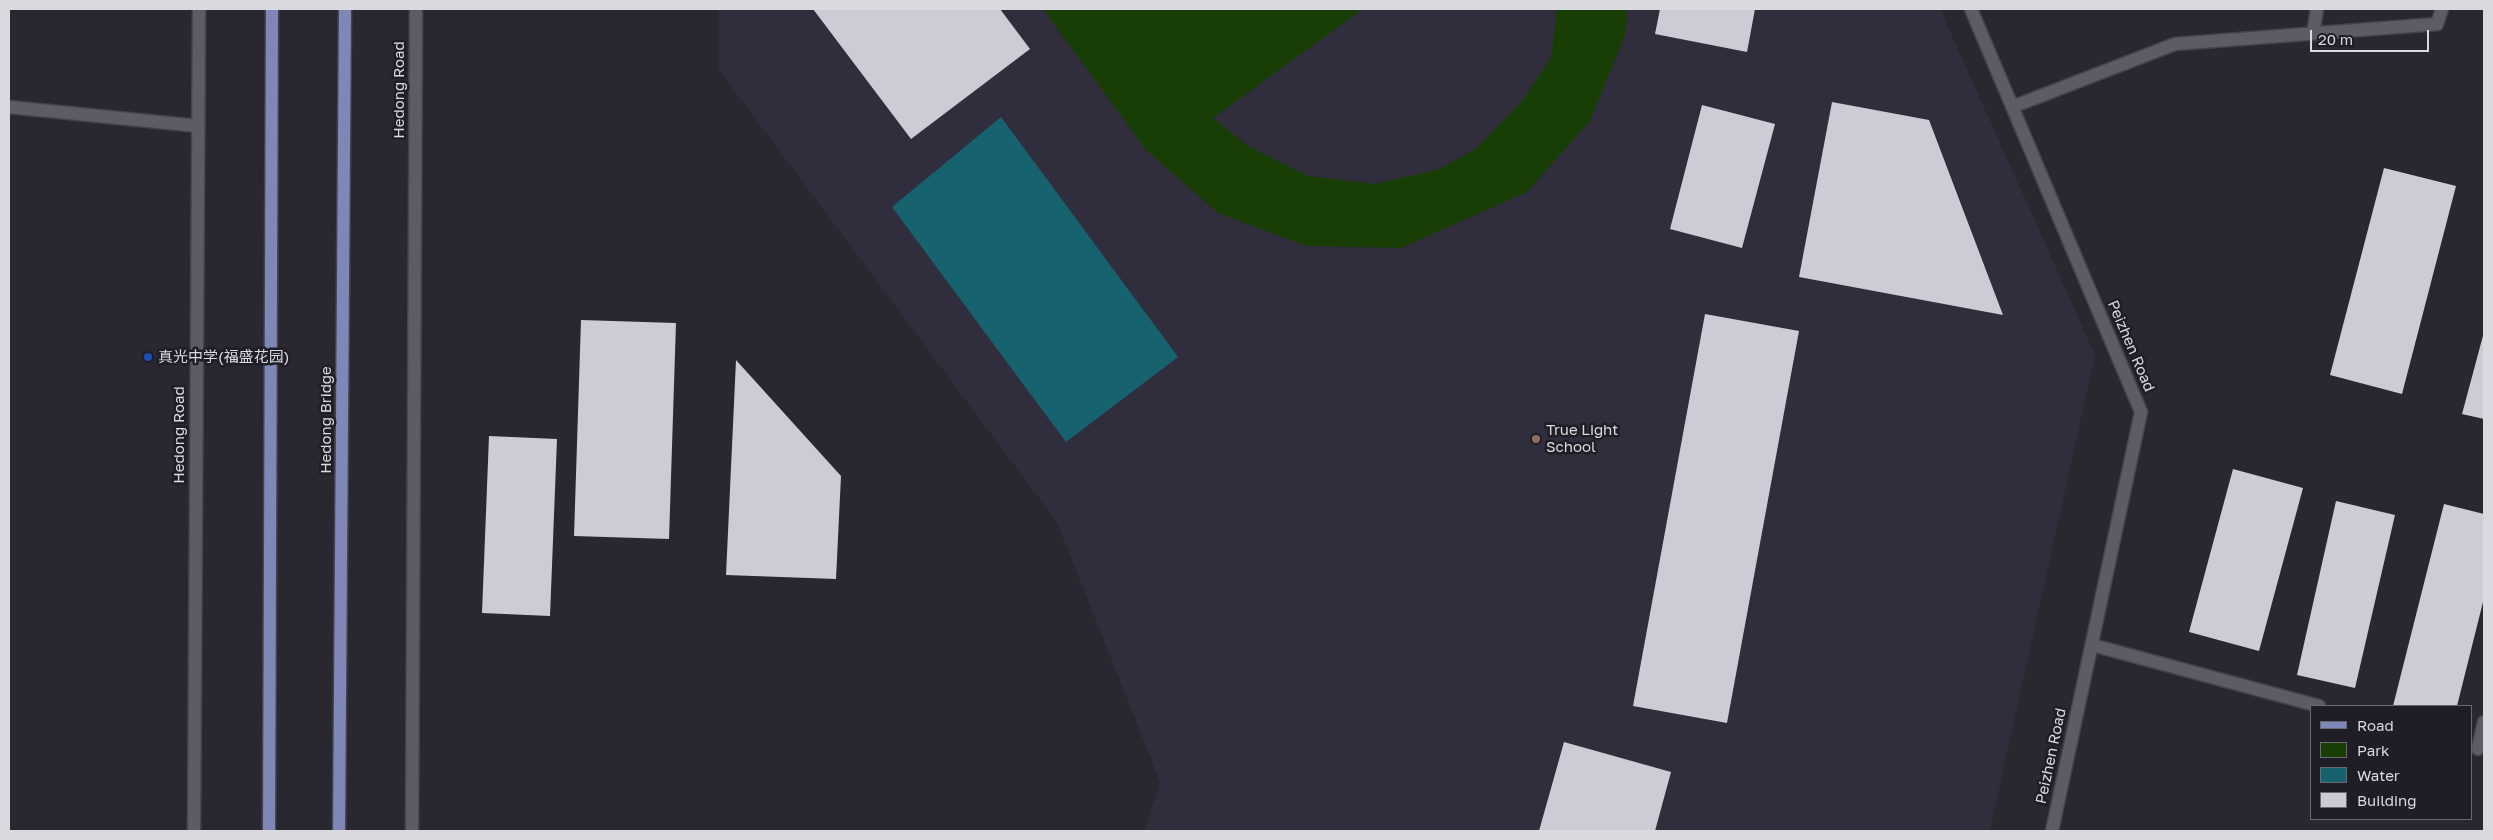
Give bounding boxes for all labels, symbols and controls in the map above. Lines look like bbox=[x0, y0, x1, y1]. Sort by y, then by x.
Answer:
scale bar bbox=[2313, 20, 2432, 52]
text: 20 m bbox=[2318, 30, 2353, 48]
street label: Hedong Road bbox=[390, 41, 408, 139]
street label: Peizhen Road bbox=[2104, 298, 2158, 394]
place label: 真光中学(福盛花园) bbox=[158, 348, 289, 366]
marker: 真光中学(福盛花园) bbox=[142, 351, 154, 363]
street label: Hedong Bridge bbox=[317, 366, 335, 474]
street label: Hedong Road bbox=[170, 386, 188, 484]
place label: True Light School bbox=[1546, 421, 1618, 456]
marker: True Light School bbox=[1530, 433, 1542, 445]
legend bbox=[2310, 705, 2473, 820]
street label: Peizhen Road bbox=[2032, 706, 2070, 806]
text: Road bbox=[2357, 716, 2394, 734]
text: Park bbox=[2357, 741, 2389, 759]
text: Water bbox=[2357, 766, 2400, 784]
text: Building bbox=[2357, 791, 2417, 809]

